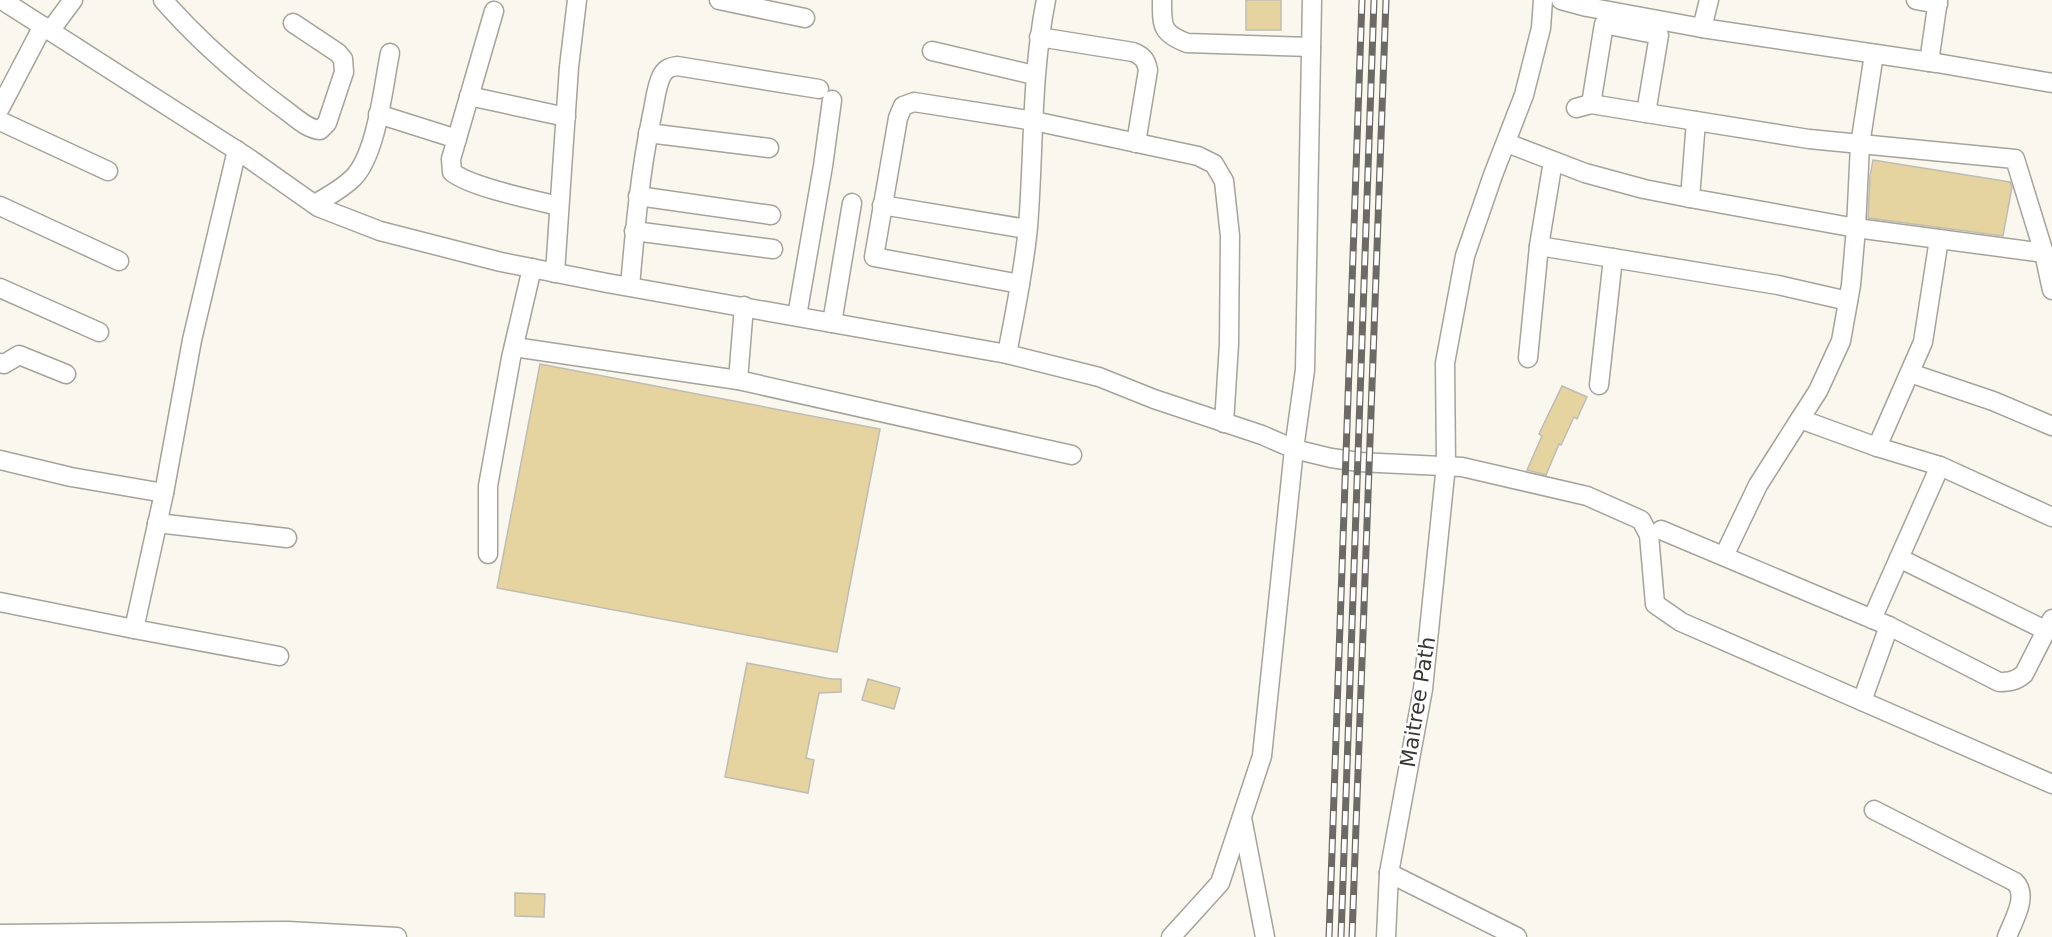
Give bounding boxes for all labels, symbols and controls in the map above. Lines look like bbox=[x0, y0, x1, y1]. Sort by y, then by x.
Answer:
street label: Maitree Path bbox=[1396, 635, 1440, 769]

